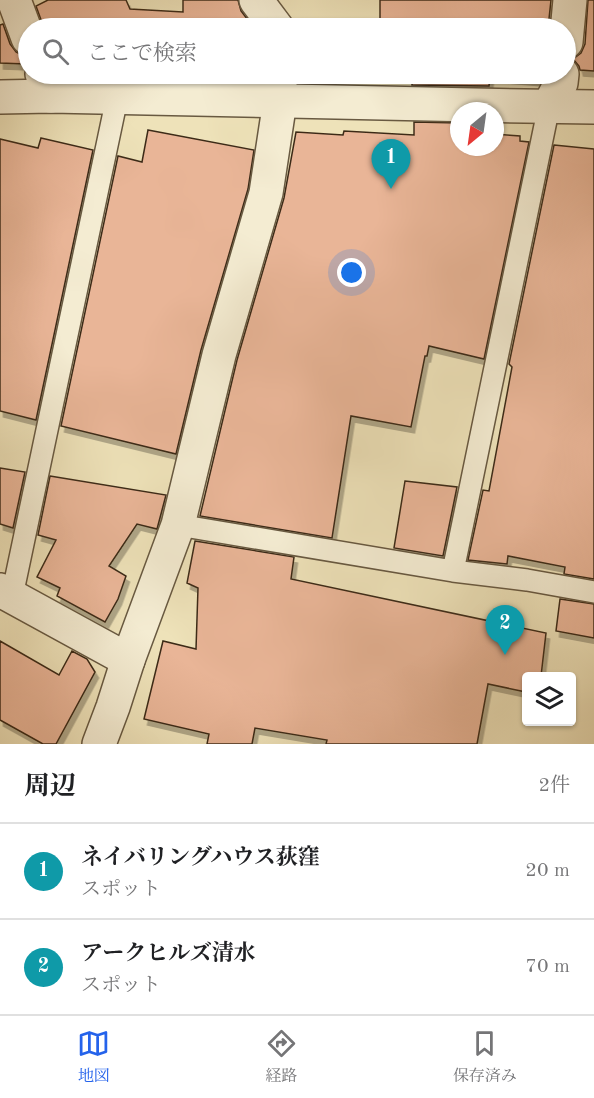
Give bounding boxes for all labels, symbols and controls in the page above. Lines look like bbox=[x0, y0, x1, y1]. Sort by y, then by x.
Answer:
search box bbox=[18, 18, 576, 84]
icon: search bbox=[39, 35, 72, 68]
text: ここで検索 bbox=[87, 43, 197, 65]
north arrow bbox=[450, 102, 504, 156]
pin: 1 bbox=[372, 140, 410, 189]
your location bbox=[337, 258, 366, 287]
pin: 2 bbox=[486, 606, 524, 655]
map controls bbox=[522, 672, 576, 726]
button: layers bbox=[522, 672, 576, 726]
text: 周辺 bbox=[24, 774, 76, 800]
text: 2件 bbox=[538, 776, 570, 796]
text: ネイバリングハウス荻窪 bbox=[81, 847, 320, 869]
text: 1 bbox=[38, 861, 49, 881]
text: 20 m bbox=[525, 861, 570, 881]
text: スポット bbox=[81, 880, 161, 900]
text: アークヒルズ清水 bbox=[81, 943, 256, 965]
text: 2 bbox=[38, 957, 49, 977]
text: 70 m bbox=[525, 957, 570, 977]
text: スポット bbox=[81, 976, 161, 996]
tab: 地図 bbox=[77, 1027, 110, 1087]
tab: 経路 bbox=[265, 1027, 298, 1087]
tab: 保存済み bbox=[453, 1027, 517, 1087]

